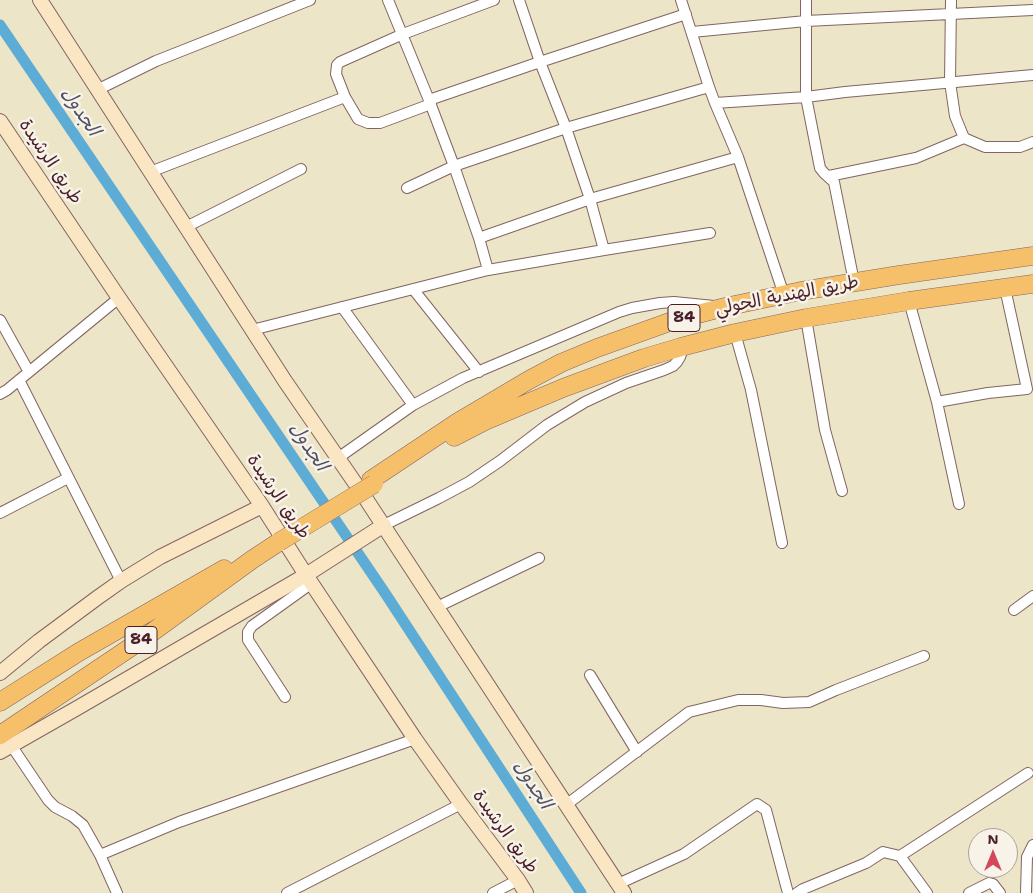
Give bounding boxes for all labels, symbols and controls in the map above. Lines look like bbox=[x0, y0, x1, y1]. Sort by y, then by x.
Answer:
water label: الجدول bbox=[56, 83, 104, 141]
street label: طريق الرشيدة bbox=[14, 115, 86, 209]
street label: طريق الهندية الحولي bbox=[713, 271, 861, 321]
road number: 84 bbox=[668, 304, 700, 332]
water label: الجدول bbox=[284, 418, 332, 476]
street label: طريق الرشيدة bbox=[242, 450, 314, 544]
road number: 84 bbox=[125, 626, 157, 654]
water label: الجدول bbox=[508, 756, 556, 814]
street label: طريق الرشيدة bbox=[467, 786, 543, 878]
north arrow bbox=[968, 828, 1018, 878]
text: N bbox=[987, 830, 999, 848]

